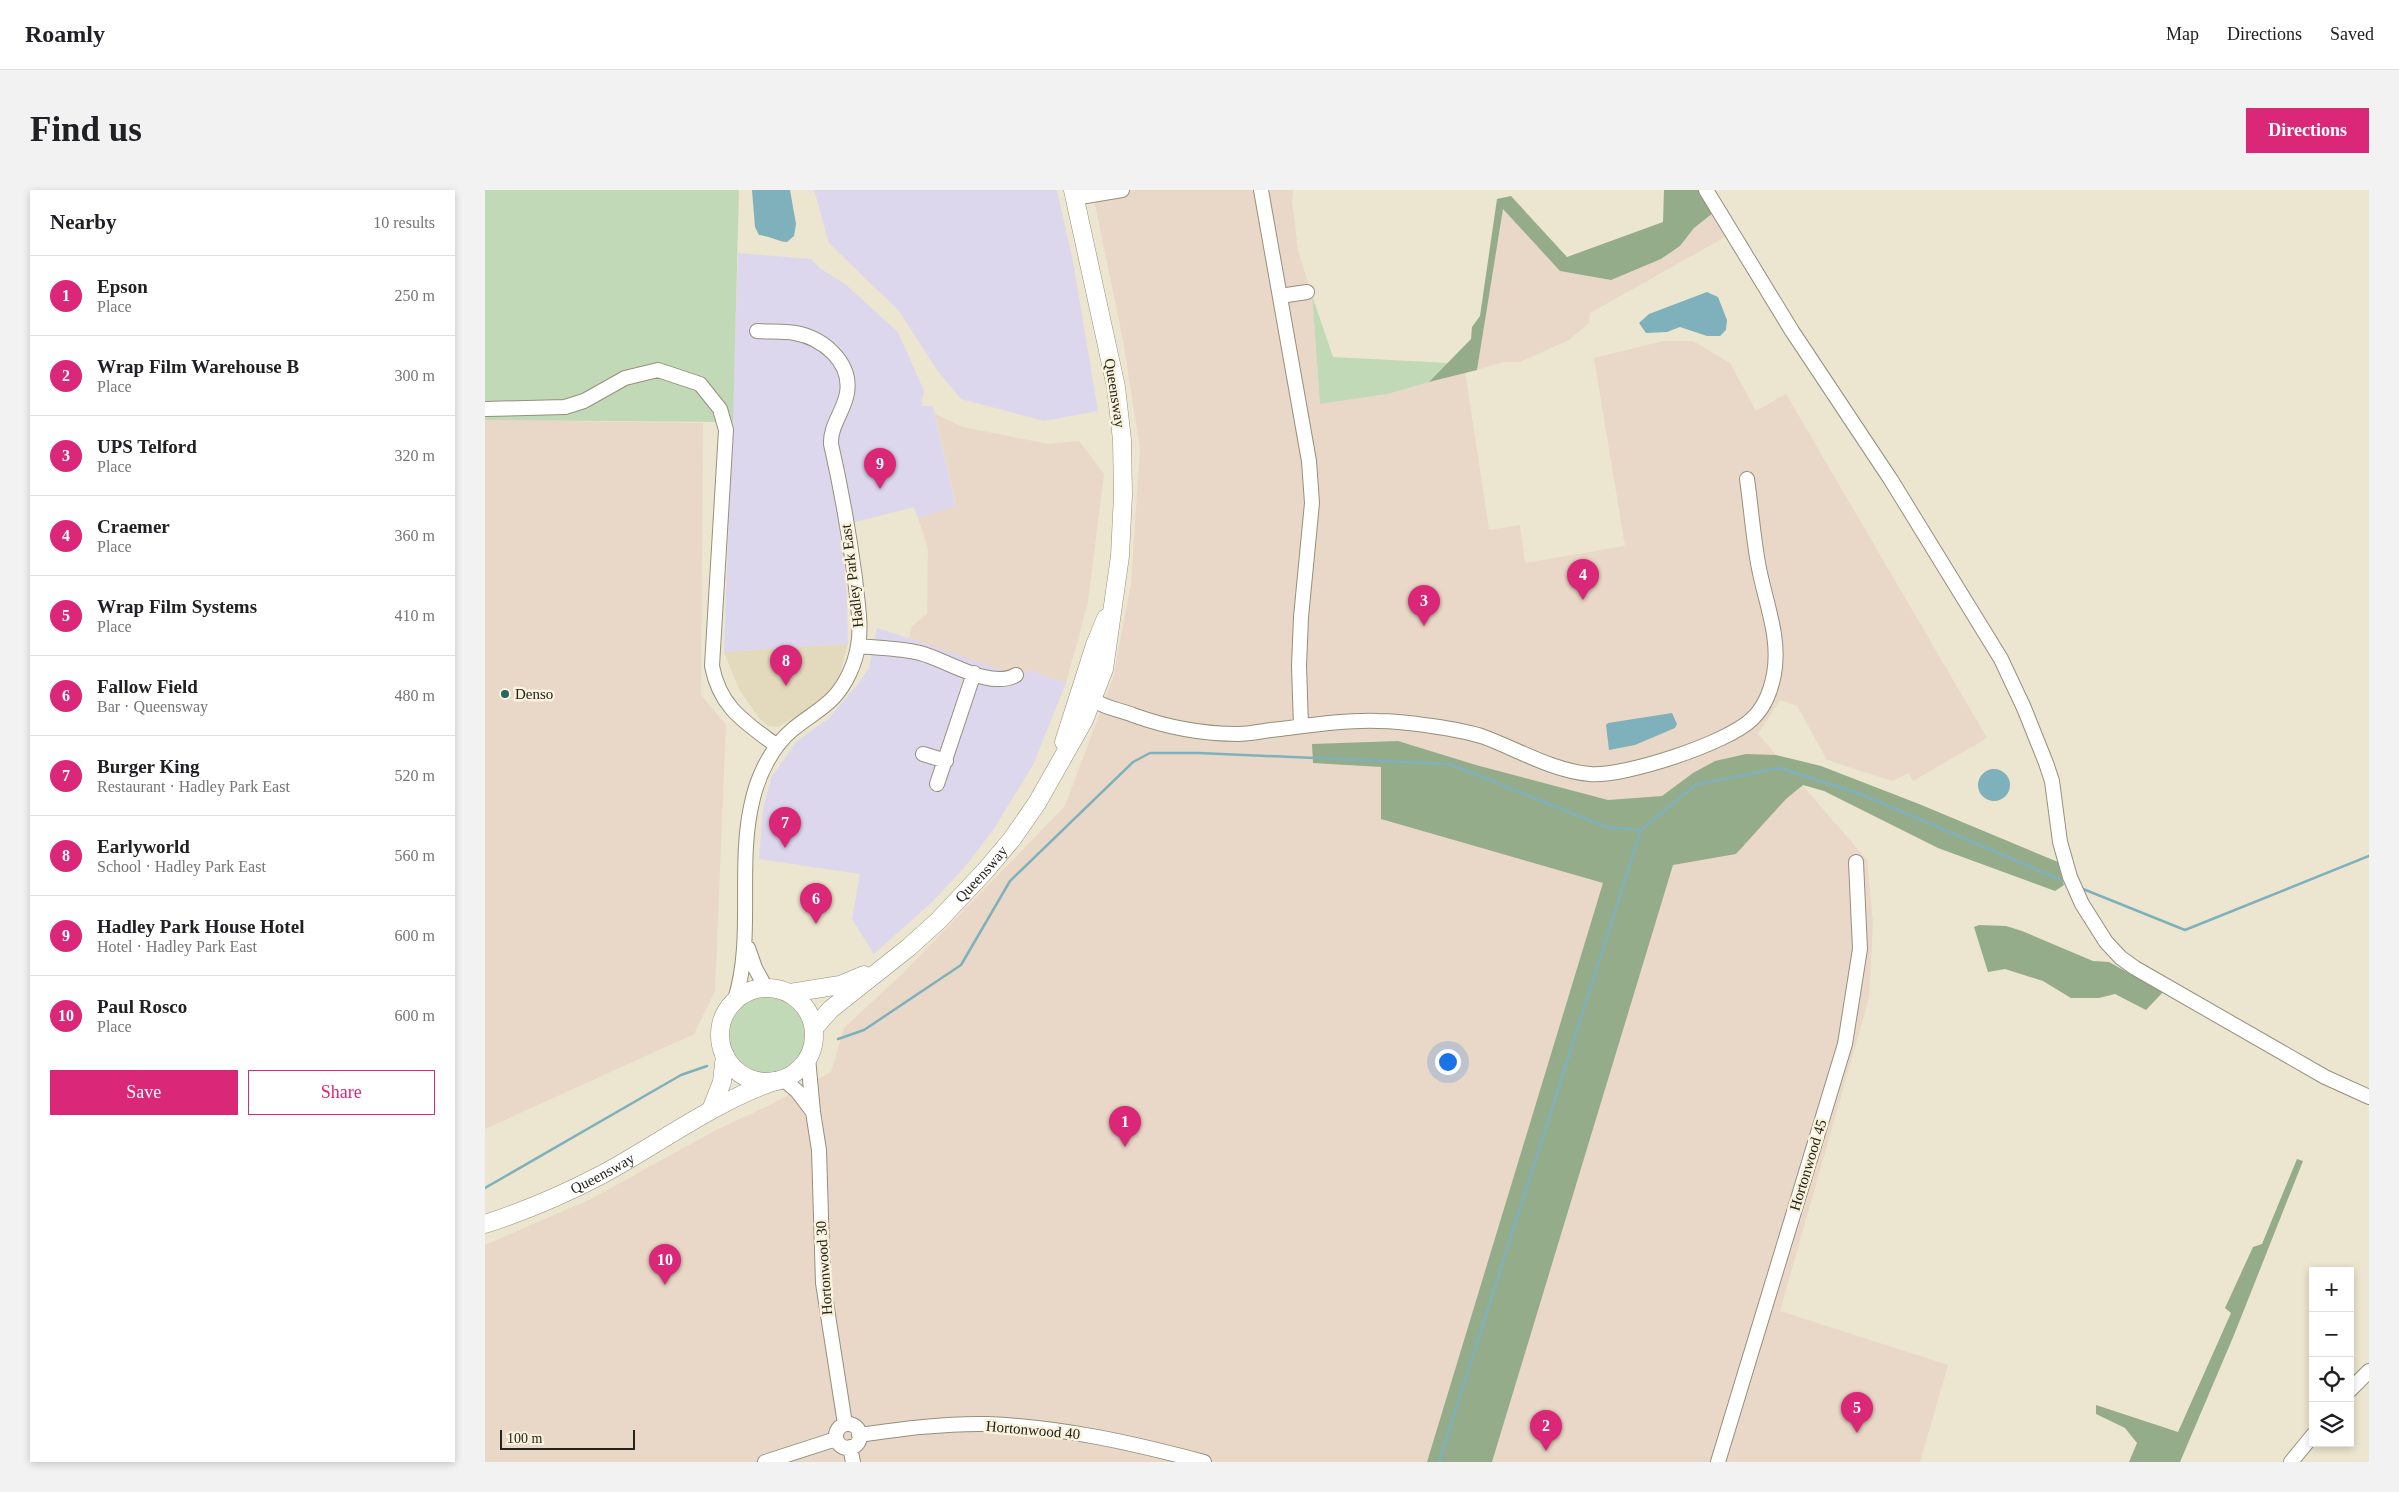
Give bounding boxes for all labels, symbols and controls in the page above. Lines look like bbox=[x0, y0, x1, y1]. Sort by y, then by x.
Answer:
text: Roamly bbox=[25, 21, 105, 47]
text: Map bbox=[2166, 24, 2199, 44]
text: Directions bbox=[2227, 24, 2302, 44]
text: Saved bbox=[2330, 24, 2374, 44]
button: Directions bbox=[2246, 108, 2369, 153]
text: Find us bbox=[30, 110, 142, 149]
text: Nearby bbox=[50, 210, 117, 234]
text: 10 results bbox=[373, 214, 435, 231]
text: Epson bbox=[97, 276, 148, 297]
text: 1 bbox=[62, 287, 70, 304]
text: 250 m bbox=[395, 287, 435, 304]
text: Place bbox=[97, 298, 132, 315]
text: Wrap Film Warehouse B bbox=[97, 356, 299, 377]
street label: Queensway bbox=[1102, 357, 1128, 429]
text: 2 bbox=[62, 367, 70, 384]
text: 300 m bbox=[395, 367, 435, 384]
text: Place bbox=[97, 378, 132, 395]
text: UPS Telford bbox=[97, 436, 197, 457]
text: 3 bbox=[62, 447, 70, 464]
text: 320 m bbox=[395, 447, 435, 464]
pin: 9 bbox=[864, 448, 896, 489]
text: Place bbox=[97, 458, 132, 475]
text: Craemer bbox=[97, 516, 170, 537]
street label: Hadley Park East bbox=[838, 523, 866, 629]
text: 4 bbox=[62, 527, 70, 544]
text: 360 m bbox=[395, 527, 435, 544]
text: Place bbox=[97, 538, 132, 555]
pin: 4 bbox=[1567, 559, 1599, 600]
pin: 3 bbox=[1408, 585, 1440, 626]
text: Wrap Film Systems bbox=[97, 596, 257, 617]
text: 5 bbox=[62, 607, 70, 624]
text: 410 m bbox=[395, 607, 435, 624]
text: Place bbox=[97, 618, 132, 635]
pin: 8 bbox=[770, 645, 802, 686]
text: Fallow Field bbox=[97, 676, 198, 697]
place label: Denso bbox=[515, 686, 553, 702]
text: 6 bbox=[62, 687, 70, 704]
text: 480 m bbox=[395, 687, 435, 704]
marker: Denso bbox=[499, 688, 511, 700]
text: Bar · Queensway bbox=[97, 698, 208, 715]
text: Burger King bbox=[97, 756, 200, 777]
text: 7 bbox=[62, 767, 70, 784]
text: 520 m bbox=[395, 767, 435, 784]
text: Restaurant · Hadley Park East bbox=[97, 778, 290, 795]
pin: 7 bbox=[769, 807, 801, 848]
text: Earlyworld bbox=[97, 836, 190, 857]
street label: Queensway bbox=[952, 842, 1011, 905]
text: 8 bbox=[62, 847, 70, 864]
text: 560 m bbox=[395, 847, 435, 864]
text: School · Hadley Park East bbox=[97, 858, 266, 875]
pin: 6 bbox=[800, 883, 832, 924]
text: Hadley Park House Hotel bbox=[97, 916, 304, 937]
text: 9 bbox=[62, 927, 70, 944]
text: 600 m bbox=[395, 927, 435, 944]
text: Hotel · Hadley Park East bbox=[97, 938, 257, 955]
text: Paul Rosco bbox=[97, 996, 187, 1017]
text: 10 bbox=[58, 1007, 74, 1024]
text: 600 m bbox=[395, 1007, 435, 1024]
text: Place bbox=[97, 1018, 132, 1035]
your location bbox=[1435, 1049, 1461, 1075]
button: Save bbox=[50, 1070, 238, 1115]
button: Share bbox=[248, 1070, 435, 1115]
pin: 1 bbox=[1109, 1106, 1141, 1147]
street label: Hortonwood 45 bbox=[1787, 1117, 1829, 1213]
street label: Queensway bbox=[568, 1150, 638, 1197]
street label: Hortonwood 30 bbox=[813, 1220, 835, 1316]
pin: 10 bbox=[649, 1244, 681, 1285]
map controls bbox=[2309, 1267, 2354, 1447]
button: + bbox=[2309, 1267, 2354, 1312]
button: − bbox=[2309, 1312, 2354, 1357]
button: locate bbox=[2309, 1357, 2354, 1402]
pin: 5 bbox=[1841, 1392, 1873, 1433]
button: layers bbox=[2309, 1402, 2354, 1447]
pin: 2 bbox=[1530, 1410, 1562, 1451]
street label: Hortonwood 40 bbox=[985, 1418, 1081, 1442]
scale bar bbox=[500, 1427, 635, 1450]
text: 100 m bbox=[507, 1431, 542, 1446]

